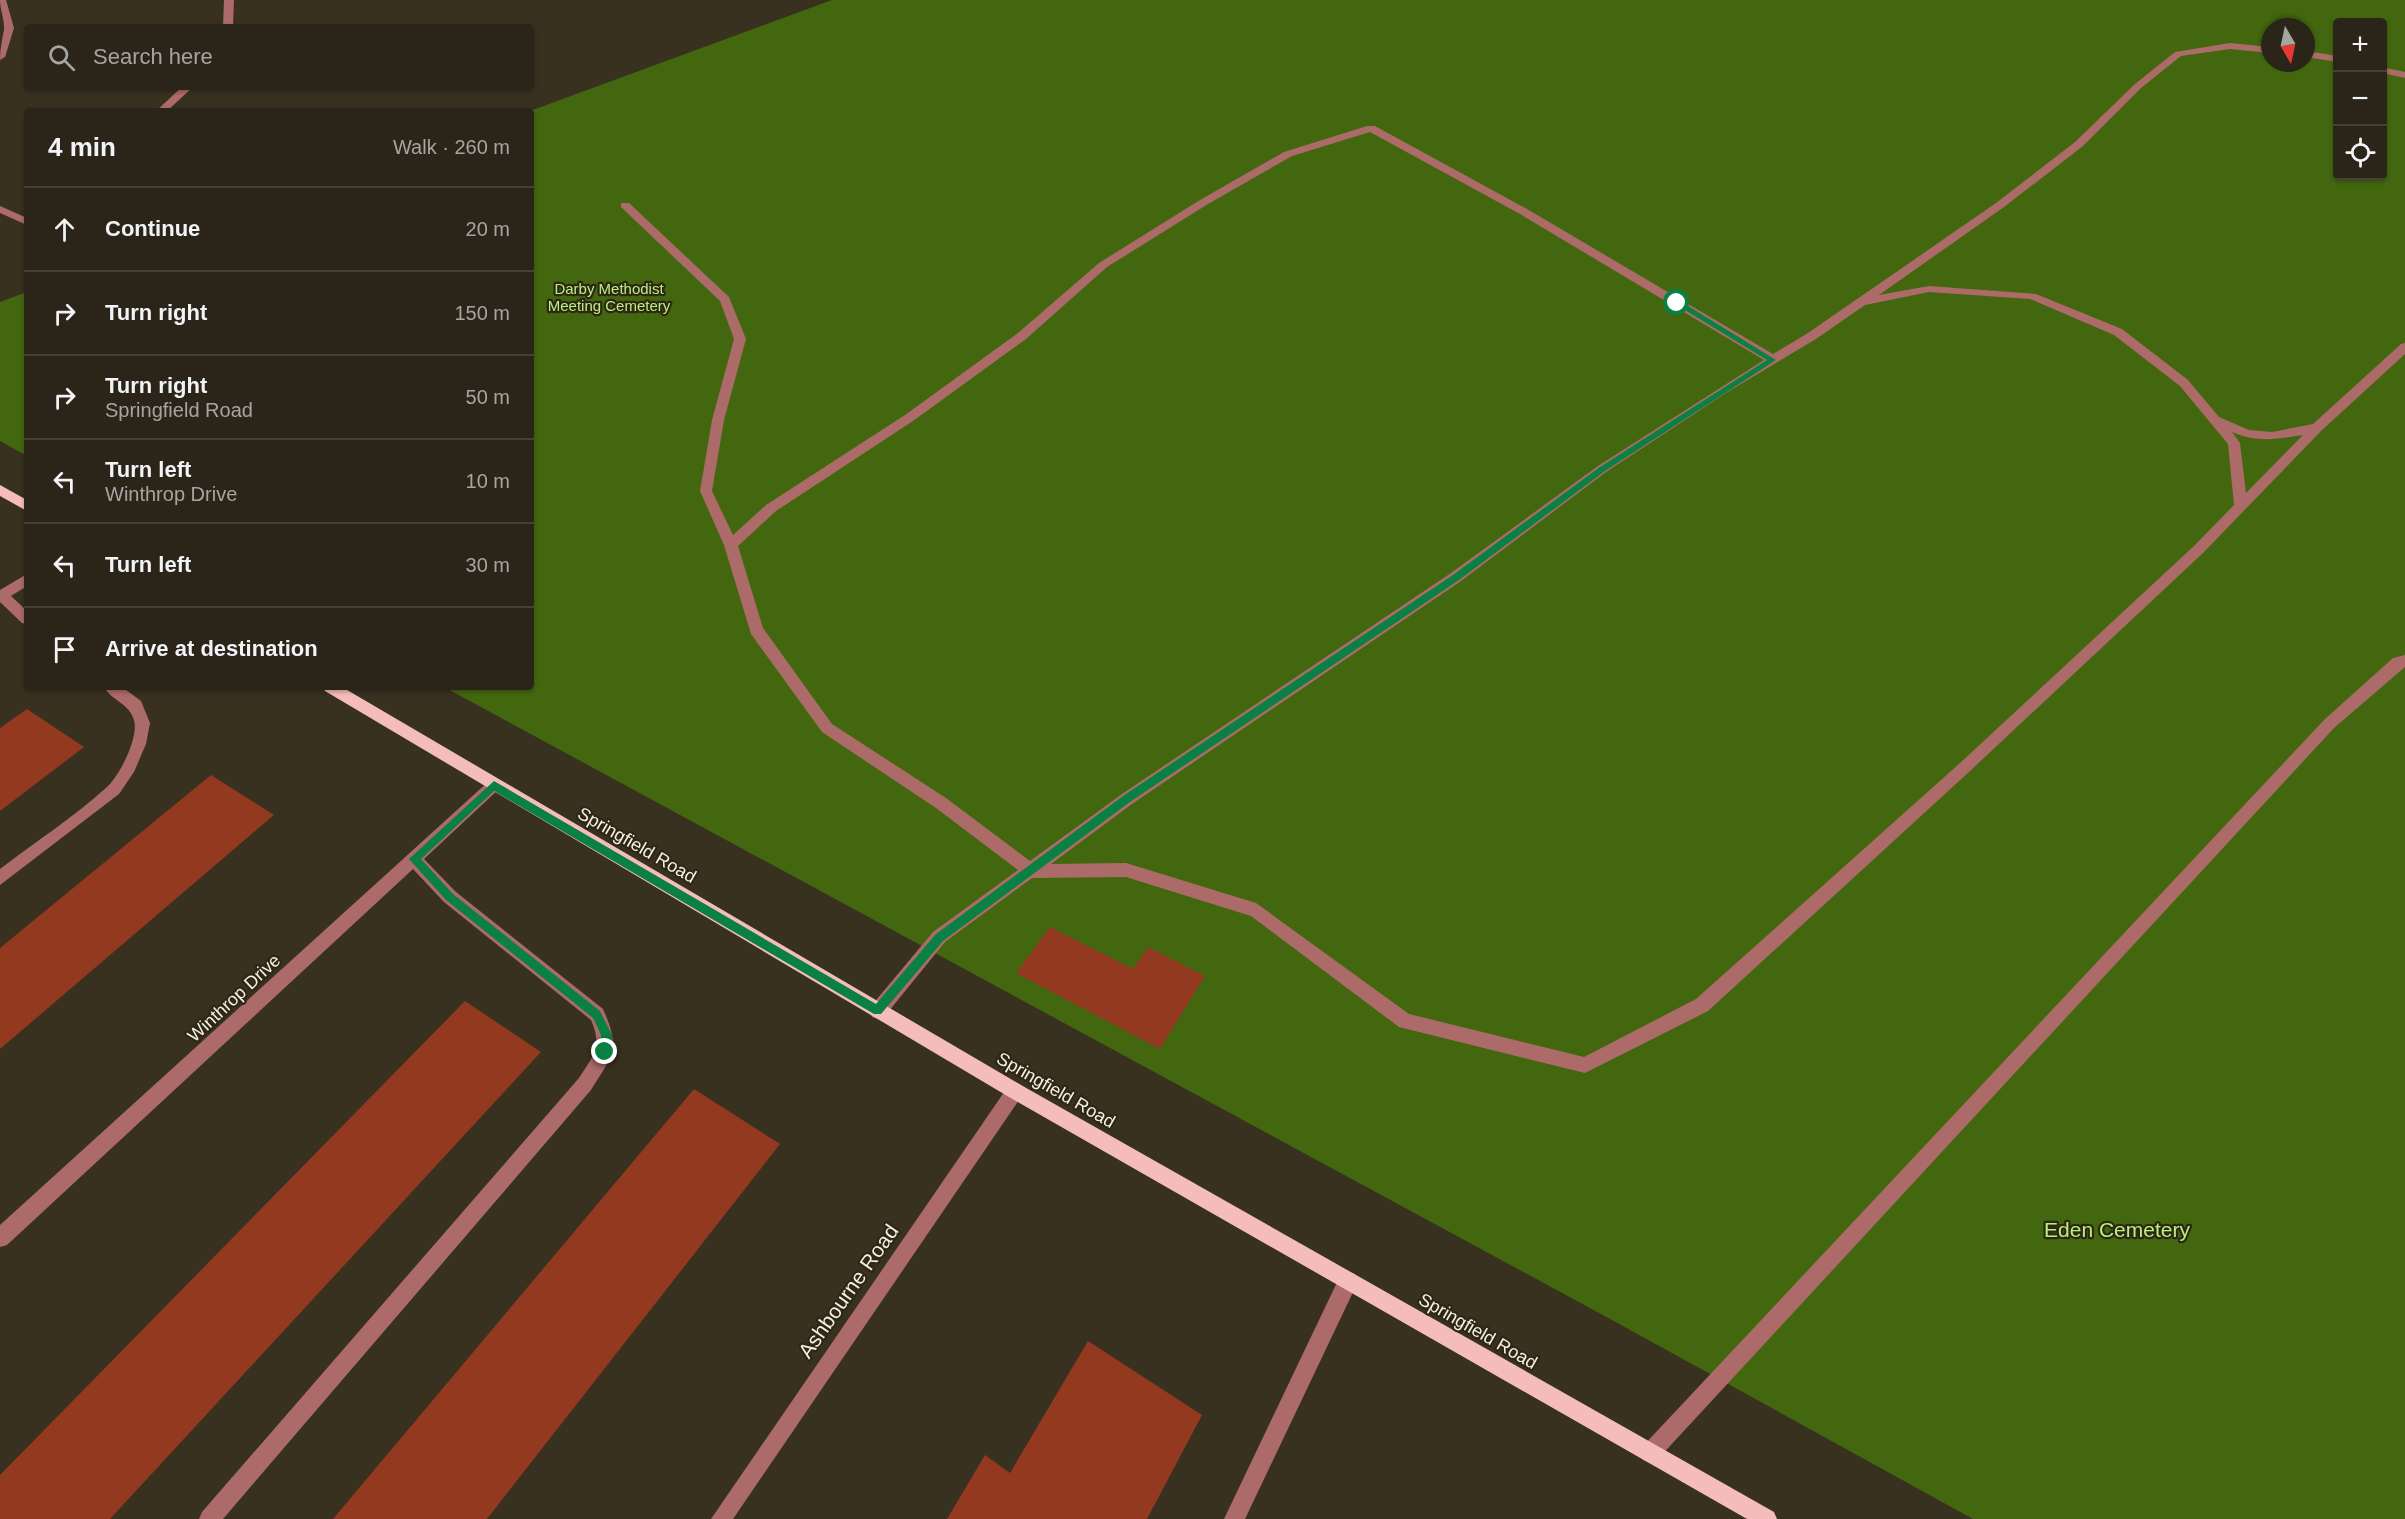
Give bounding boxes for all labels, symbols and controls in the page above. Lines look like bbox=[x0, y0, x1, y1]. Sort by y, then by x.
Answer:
north arrow bbox=[2261, 18, 2315, 72]
map controls bbox=[2333, 18, 2387, 180]
button: + bbox=[2333, 18, 2387, 72]
search box bbox=[24, 24, 534, 90]
icon: search bbox=[45, 41, 78, 74]
text: Search here bbox=[93, 44, 213, 69]
button: − bbox=[2333, 72, 2387, 126]
button: locate bbox=[2333, 126, 2387, 180]
text: 4 min bbox=[48, 132, 116, 162]
text: Walk · 260 m bbox=[393, 136, 510, 158]
icon: ahead bbox=[48, 213, 81, 246]
text: Continue bbox=[105, 216, 200, 241]
text: 20 m bbox=[466, 218, 510, 240]
park label: Darby Methodist Meeting Cemetery bbox=[548, 280, 671, 314]
route start bbox=[1663, 289, 1689, 315]
icon: right bbox=[48, 297, 81, 330]
text: Turn right bbox=[105, 300, 207, 325]
text: 150 m bbox=[454, 302, 510, 324]
text: Turn right bbox=[105, 373, 207, 398]
icon: right bbox=[48, 381, 81, 414]
text: 50 m bbox=[466, 386, 510, 408]
text: Springfield Road bbox=[105, 399, 253, 421]
text: Turn left bbox=[105, 457, 191, 482]
icon: left bbox=[48, 465, 81, 498]
text: 10 m bbox=[466, 470, 510, 492]
text: Winthrop Drive bbox=[105, 483, 237, 505]
icon: left bbox=[48, 549, 81, 582]
text: Turn left bbox=[105, 552, 191, 577]
text: 30 m bbox=[466, 554, 510, 576]
icon: arrive bbox=[48, 633, 81, 666]
text: Arrive at destination bbox=[105, 636, 318, 661]
street label: Springfield Road bbox=[574, 803, 700, 887]
street label: Winthrop Drive bbox=[184, 950, 284, 1046]
route end bbox=[591, 1038, 617, 1064]
street label: Springfield Road bbox=[993, 1048, 1119, 1132]
park label: Eden Cemetery bbox=[2044, 1218, 2190, 1241]
street label: Ashbourne Road bbox=[793, 1220, 903, 1362]
street label: Springfield Road bbox=[1415, 1289, 1541, 1373]

